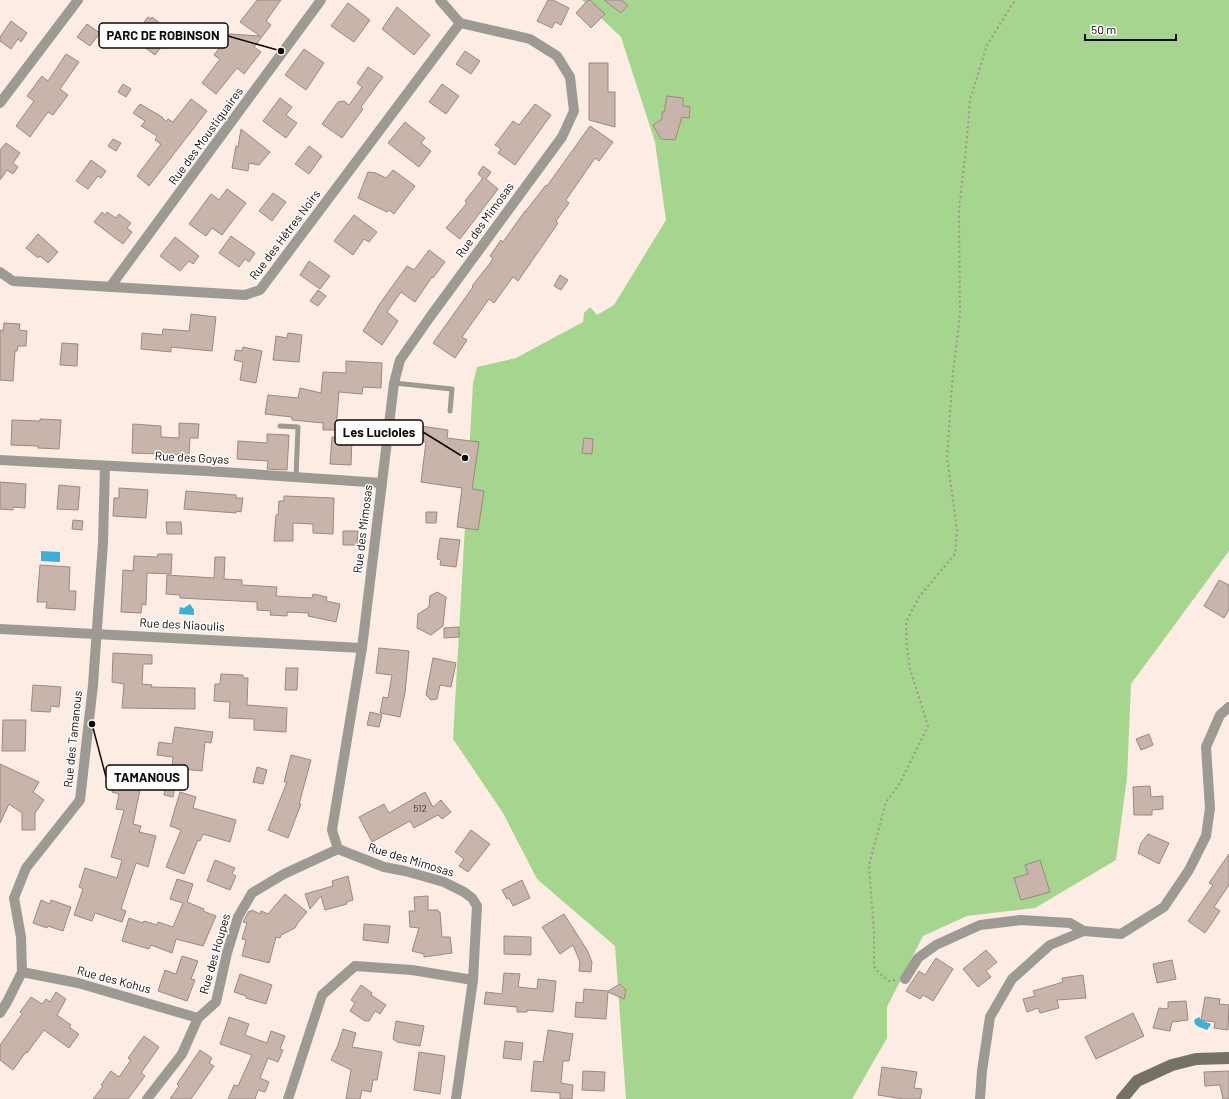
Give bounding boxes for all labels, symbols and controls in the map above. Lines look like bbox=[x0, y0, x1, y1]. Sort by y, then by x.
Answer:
scale bar bbox=[1085, 16, 1176, 42]
text: 50 m bbox=[1091, 22, 1116, 36]
callout: PARC DE ROBINSON bbox=[99, 23, 228, 48]
text: PARC DE ROBINSON bbox=[106, 27, 220, 43]
street label: Rue des Moustiquaires bbox=[165, 84, 245, 187]
street label: Rue des Mimosas bbox=[452, 179, 516, 260]
street label: Rue des Hêtres Noirs bbox=[246, 187, 323, 282]
callout: Les Lucioles bbox=[335, 420, 423, 445]
text: Les Lucioles bbox=[343, 424, 416, 440]
street label: Rue des Goyas bbox=[154, 448, 230, 466]
street label: Rue des Mimosas bbox=[350, 483, 374, 574]
street label: Rue des Niaoulis bbox=[139, 615, 225, 633]
street label: Rue des Tamanous bbox=[60, 689, 84, 788]
callout: TAMANOUS bbox=[106, 765, 188, 790]
text: TAMANOUS bbox=[114, 769, 180, 785]
house number: 512 bbox=[413, 802, 427, 814]
street label: Rue des Mimosas bbox=[367, 839, 456, 879]
street label: Rue des Houpes bbox=[196, 912, 232, 996]
street label: Rue des Kohus bbox=[76, 962, 153, 996]

